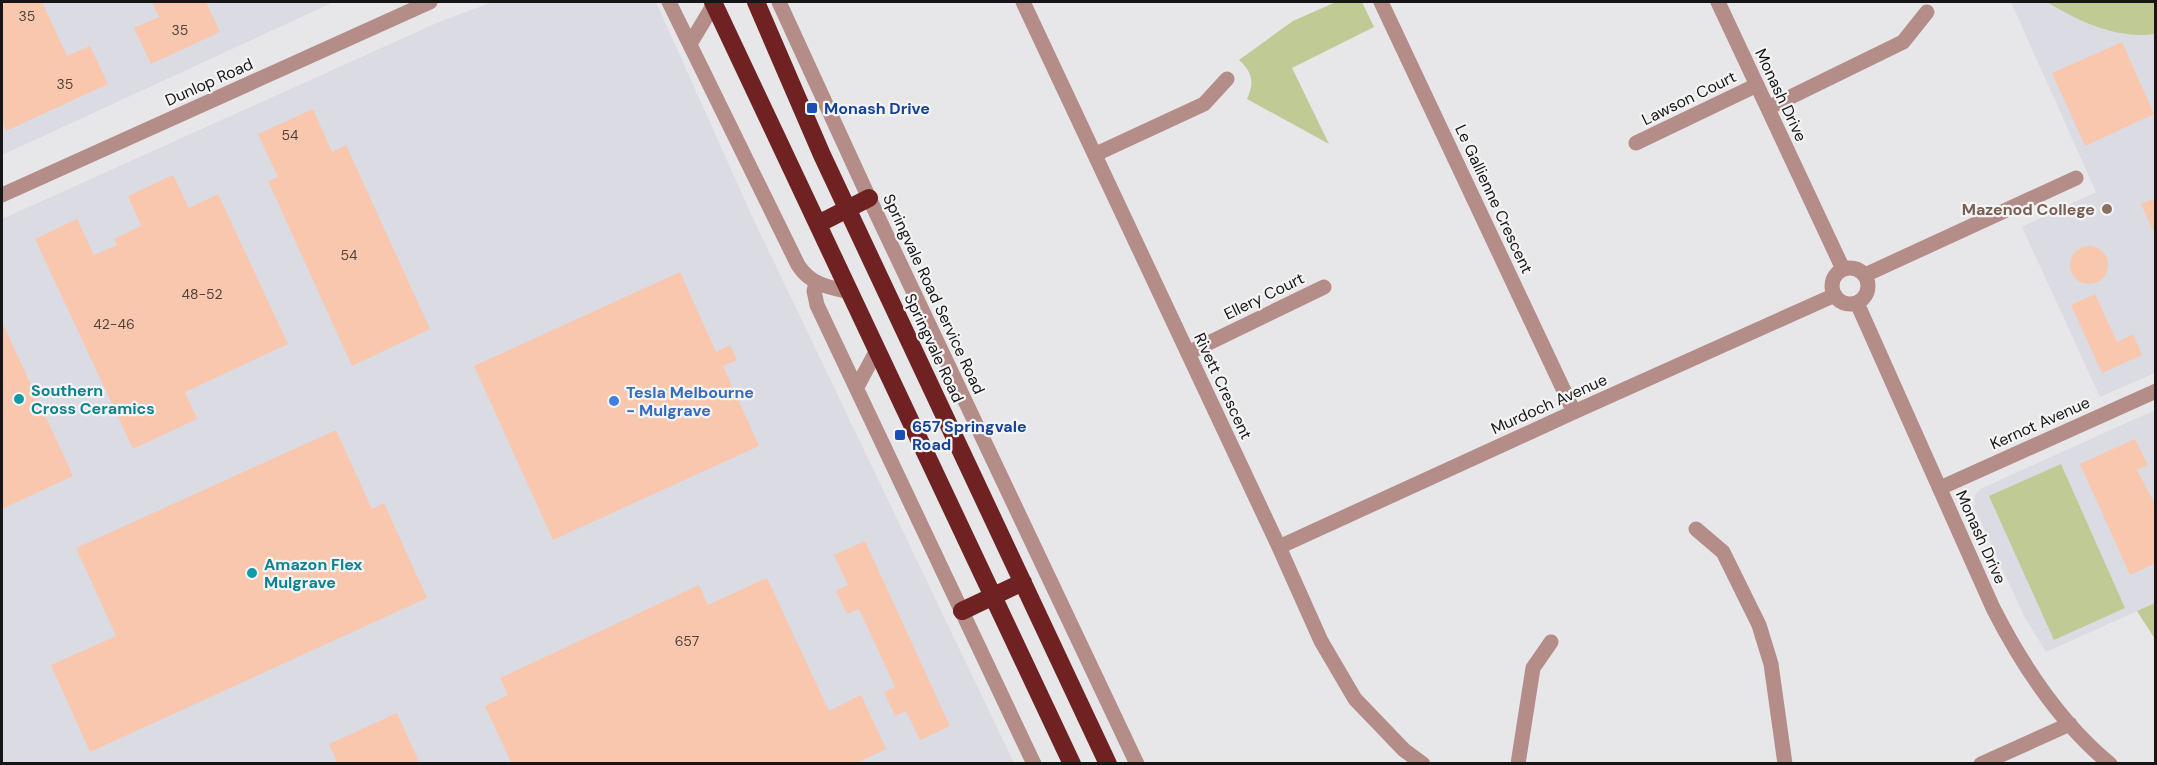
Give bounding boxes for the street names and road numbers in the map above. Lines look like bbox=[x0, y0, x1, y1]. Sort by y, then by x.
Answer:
street label: Monash Drive bbox=[1750, 45, 1812, 145]
street label: Dunlop Road bbox=[162, 53, 256, 111]
street label: Lawson Court bbox=[1638, 66, 1740, 130]
street label: Le Gallienne Crescent bbox=[1450, 121, 1538, 277]
street label: Springvale Road Service Road bbox=[879, 191, 989, 397]
street label: Ellery Court bbox=[1220, 268, 1308, 324]
street label: Springvale Road bbox=[900, 290, 968, 406]
street label: Rivett Crescent bbox=[1189, 329, 1257, 443]
street label: Murdoch Avenue bbox=[1488, 369, 1610, 439]
street label: Kernot Avenue bbox=[1987, 392, 2093, 454]
street label: Monash Drive bbox=[1951, 487, 2011, 587]

